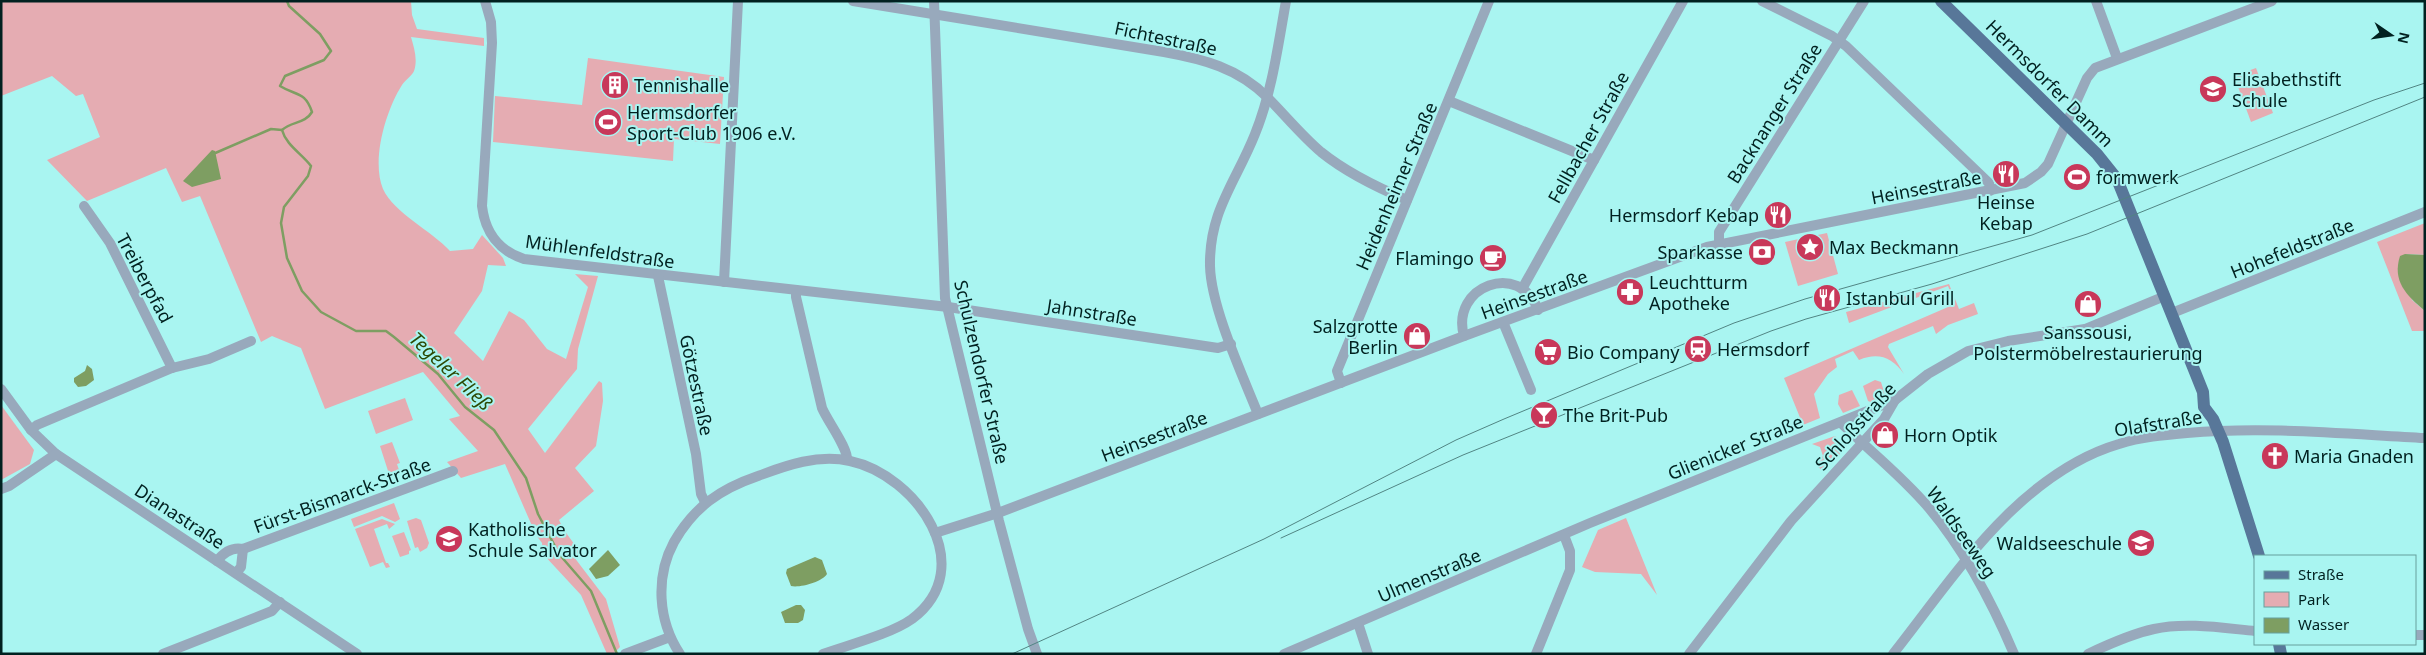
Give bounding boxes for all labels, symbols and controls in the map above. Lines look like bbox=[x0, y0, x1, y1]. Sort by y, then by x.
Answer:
north arrow bbox=[2366, 10, 2416, 60]
street label: Hermsdorfer Damm bbox=[1981, 14, 2119, 152]
street label: Fichtestraße bbox=[1113, 15, 1219, 61]
text: N bbox=[2394, 30, 2415, 46]
street label: Backnanger Straße bbox=[1721, 38, 1827, 188]
street label: Fellbacher Straße bbox=[1542, 67, 1634, 207]
place label: Elisabethstift Schule bbox=[2232, 67, 2342, 112]
building icon: Tennishalle bbox=[600, 70, 630, 100]
place label: Tennishalle bbox=[634, 73, 729, 97]
school or university icon: Elisabethstift Schule bbox=[2198, 74, 2228, 104]
street label: Heidenheimer Straße bbox=[1350, 98, 1442, 274]
place label: Hermsdorfer Sport-Club 1906 e.V. bbox=[627, 100, 796, 145]
sports icon: Hermsdorfer Sport-Club 1906 e.V. bbox=[593, 107, 623, 137]
restaurant icon: Heinse Kebap bbox=[1991, 159, 2021, 189]
sports icon: formwerk bbox=[2062, 162, 2092, 192]
street label: Heinsestraße bbox=[1869, 165, 1983, 209]
place label: formwerk bbox=[2096, 165, 2179, 189]
place label: Heinse Kebap bbox=[1977, 190, 2035, 235]
restaurant icon: Hermsdorf Kebap bbox=[1763, 200, 1793, 230]
place label: Hermsdorf Kebap bbox=[1609, 203, 1759, 227]
street label: Hohefeldstraße bbox=[2227, 212, 2357, 284]
street label: Treiberpfad bbox=[111, 229, 179, 327]
street label: Mühlenfeldstraße bbox=[524, 229, 676, 273]
place icon: Max Beckmann bbox=[1795, 232, 1825, 262]
place label: Max Beckmann bbox=[1829, 235, 1959, 259]
bank icon: Sparkasse bbox=[1747, 237, 1777, 267]
place label: Sparkasse bbox=[1657, 240, 1743, 264]
cafe icon: Flamingo bbox=[1478, 243, 1508, 273]
place label: Flamingo bbox=[1395, 246, 1474, 270]
street label: Heinsestraße bbox=[1477, 264, 1591, 324]
place label: Leuchtturm Apotheke bbox=[1649, 270, 1748, 315]
pharmacy icon: Leuchtturm Apotheke bbox=[1615, 277, 1645, 307]
street label: Schulzendorfer Straße bbox=[949, 278, 1015, 466]
restaurant icon: Istanbul Grill bbox=[1812, 283, 1842, 313]
place label: Istanbul Grill bbox=[1846, 286, 1954, 310]
shop icon: Sanssousi, Polstermöbelrestaurierung bbox=[2073, 289, 2103, 319]
street label: Jahnstraße bbox=[1043, 293, 1139, 331]
place label: Salzgrotte Berlin bbox=[1313, 314, 1398, 359]
place label: Sanssousi, Polstermöbelrestaurierung bbox=[1973, 320, 2203, 365]
shop icon: Salzgrotte Berlin bbox=[1402, 321, 1432, 351]
water label: Tegeler Fließ bbox=[404, 326, 498, 416]
street label: Götzestraße bbox=[675, 332, 719, 438]
station icon: Hermsdorf bbox=[1683, 334, 1713, 364]
supermarket icon: Bio Company bbox=[1533, 337, 1563, 367]
place label: Hermsdorf bbox=[1717, 337, 1810, 361]
place label: Bio Company bbox=[1567, 340, 1680, 364]
street label: Schloßstraße bbox=[1809, 377, 1901, 475]
bar icon: The Brit-Pub bbox=[1529, 400, 1559, 430]
place label: The Brit-Pub bbox=[1563, 403, 1668, 427]
street label: Olafstraße bbox=[2112, 404, 2204, 442]
street label: Heinsestraße bbox=[1097, 405, 1211, 467]
street label: Glienicker Straße bbox=[1664, 409, 1806, 485]
shop icon: Horn Optik bbox=[1870, 420, 1900, 450]
place label: Horn Optik bbox=[1904, 423, 1998, 447]
church icon: Maria Gnaden bbox=[2260, 441, 2290, 471]
place label: Maria Gnaden bbox=[2294, 444, 2414, 468]
street label: Fürst-Bismarck-Straße bbox=[250, 452, 434, 538]
street label: Dianastraße bbox=[130, 478, 230, 554]
street label: Waldseeweg bbox=[1922, 482, 2002, 582]
place label: Katholische Schule Salvator bbox=[468, 517, 597, 562]
school or university icon: Katholische Schule Salvator bbox=[434, 524, 464, 554]
school or university icon: Waldseeschule bbox=[2126, 528, 2156, 558]
place label: Waldseeschule bbox=[1997, 531, 2122, 555]
street label: Ulmenstraße bbox=[1374, 543, 1484, 607]
legend bbox=[2254, 555, 2416, 645]
text: Straße bbox=[2298, 564, 2344, 584]
text: Park bbox=[2298, 589, 2330, 609]
text: Wasser bbox=[2298, 614, 2349, 634]

